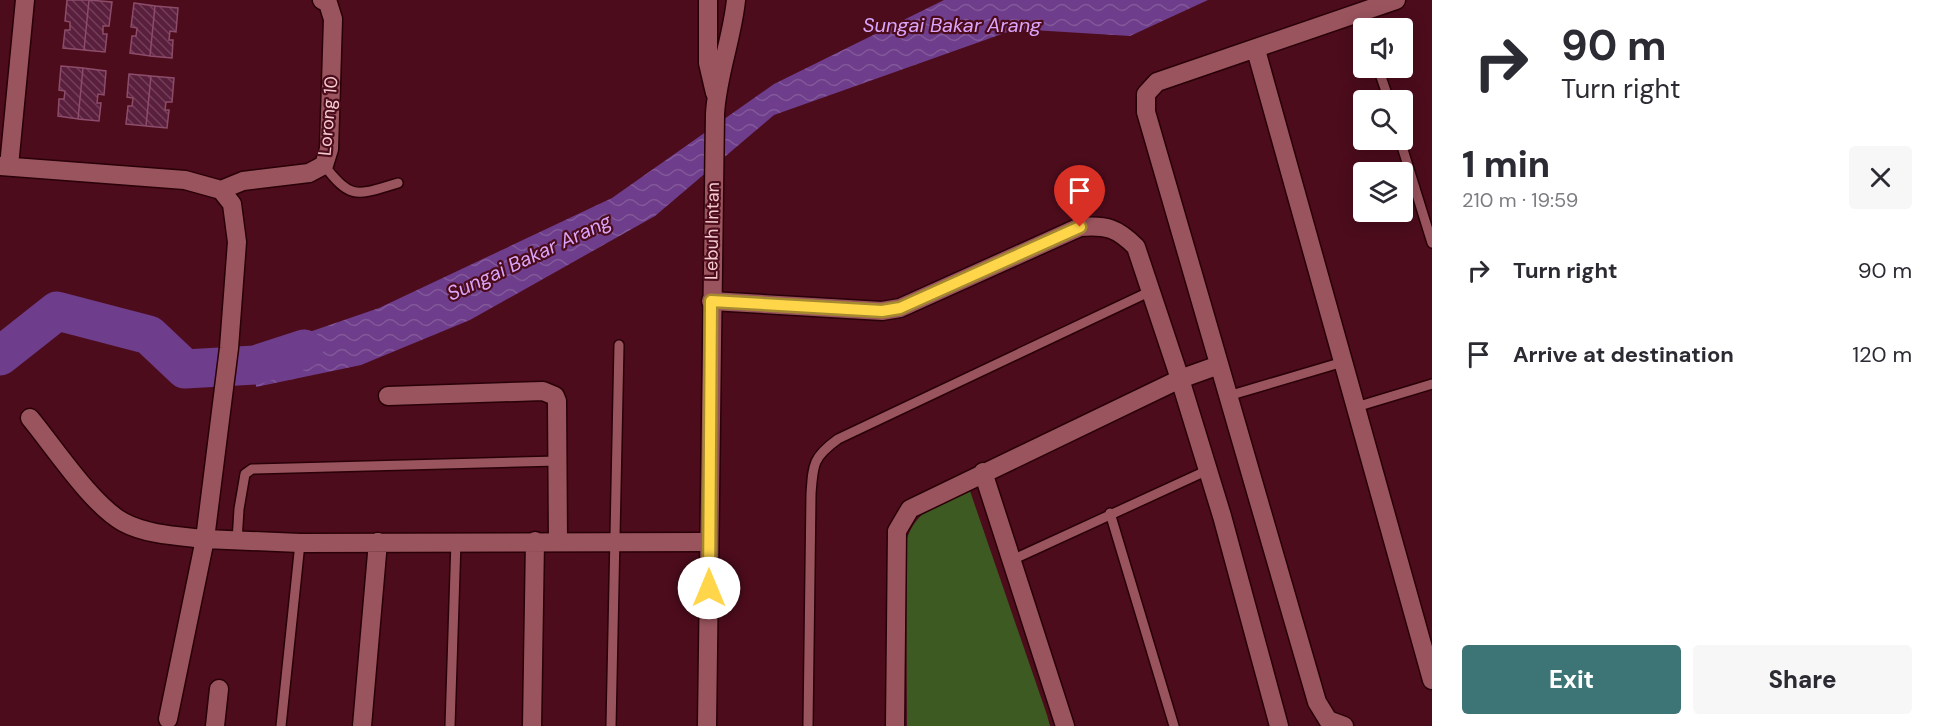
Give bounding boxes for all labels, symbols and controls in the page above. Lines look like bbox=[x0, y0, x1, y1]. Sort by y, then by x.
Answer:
water label: Sungai Bakar Arang bbox=[863, 12, 1042, 38]
map controls bbox=[1353, 18, 1413, 222]
button: sound bbox=[1353, 18, 1413, 78]
text: 90 m bbox=[1561, 18, 1667, 73]
icon: right bbox=[1462, 24, 1540, 102]
text: Turn right bbox=[1561, 71, 1681, 106]
street label: Lorong 10 bbox=[313, 75, 343, 157]
button: search bbox=[1353, 90, 1413, 150]
text: 1 min bbox=[1462, 141, 1550, 188]
button: close bbox=[1849, 146, 1912, 209]
button: layers bbox=[1353, 162, 1413, 222]
pin bbox=[1054, 165, 1105, 227]
icon: arrive bbox=[1063, 174, 1096, 207]
street label: Lebuh Intan bbox=[699, 182, 725, 280]
text: 210 m · 19:59 bbox=[1462, 187, 1578, 213]
water label: Sungai Bakar Arang bbox=[443, 207, 616, 306]
icon: right bbox=[1462, 254, 1495, 287]
text: Turn right bbox=[1513, 256, 1618, 285]
text: 90 m bbox=[1858, 256, 1912, 285]
icon: arrive bbox=[1462, 338, 1495, 371]
text: Arrive at destination bbox=[1513, 340, 1734, 369]
text: 120 m bbox=[1852, 340, 1912, 369]
position arrow bbox=[677, 556, 741, 620]
button: Exit bbox=[1462, 645, 1681, 714]
button: Share bbox=[1693, 645, 1912, 714]

